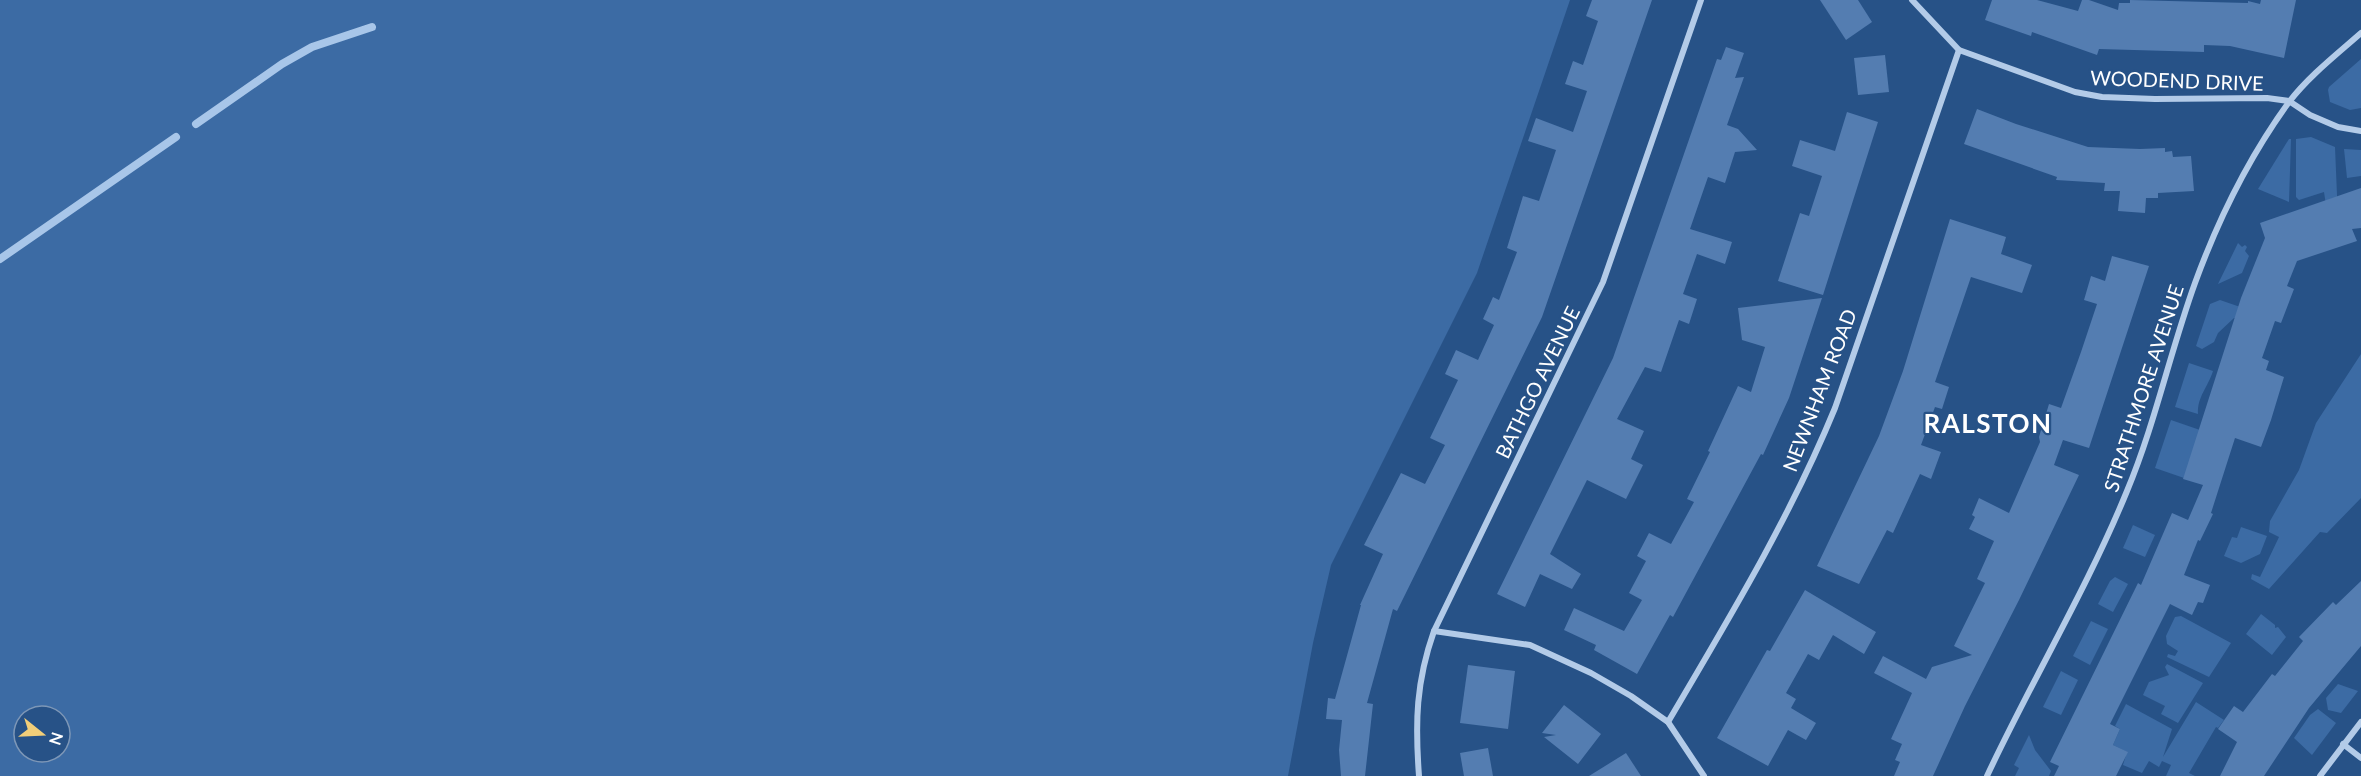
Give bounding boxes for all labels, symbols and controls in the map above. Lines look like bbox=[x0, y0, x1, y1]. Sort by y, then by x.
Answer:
street label: WOODEND DRIVE bbox=[2090, 65, 2264, 95]
street label: STRATHMORE AVENUE bbox=[2098, 281, 2188, 495]
street label: BATHGO AVENUE bbox=[1490, 302, 1584, 462]
street label: NEWNHAM ROAD bbox=[1777, 305, 1861, 475]
district label: RALSTON bbox=[1923, 407, 2053, 439]
north arrow bbox=[12, 704, 72, 764]
text: N bbox=[46, 730, 68, 748]

